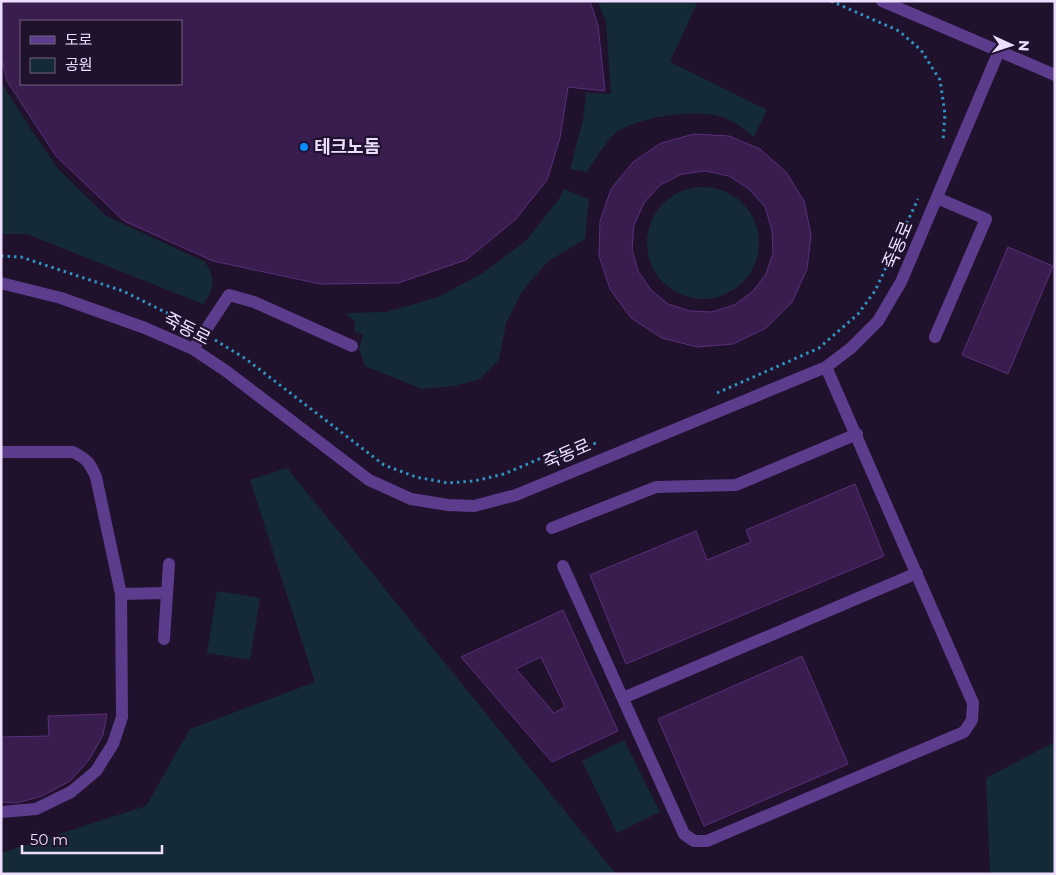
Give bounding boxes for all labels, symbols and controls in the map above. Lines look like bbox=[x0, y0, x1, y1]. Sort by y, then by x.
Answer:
legend bbox=[20, 20, 182, 85]
north arrow bbox=[986, 20, 1036, 70]
text: 도로 bbox=[65, 30, 93, 49]
text: N bbox=[1015, 40, 1033, 52]
text: 공원 bbox=[65, 55, 93, 74]
place label: 테크노돔 bbox=[314, 136, 380, 158]
marker: 테크노돔 bbox=[298, 141, 310, 153]
street label: 죽동로 bbox=[878, 218, 918, 272]
street label: 죽동로 bbox=[160, 308, 214, 350]
street label: 죽동로 bbox=[540, 434, 594, 474]
scale bar bbox=[22, 822, 162, 854]
text: 50 m bbox=[30, 830, 68, 849]

